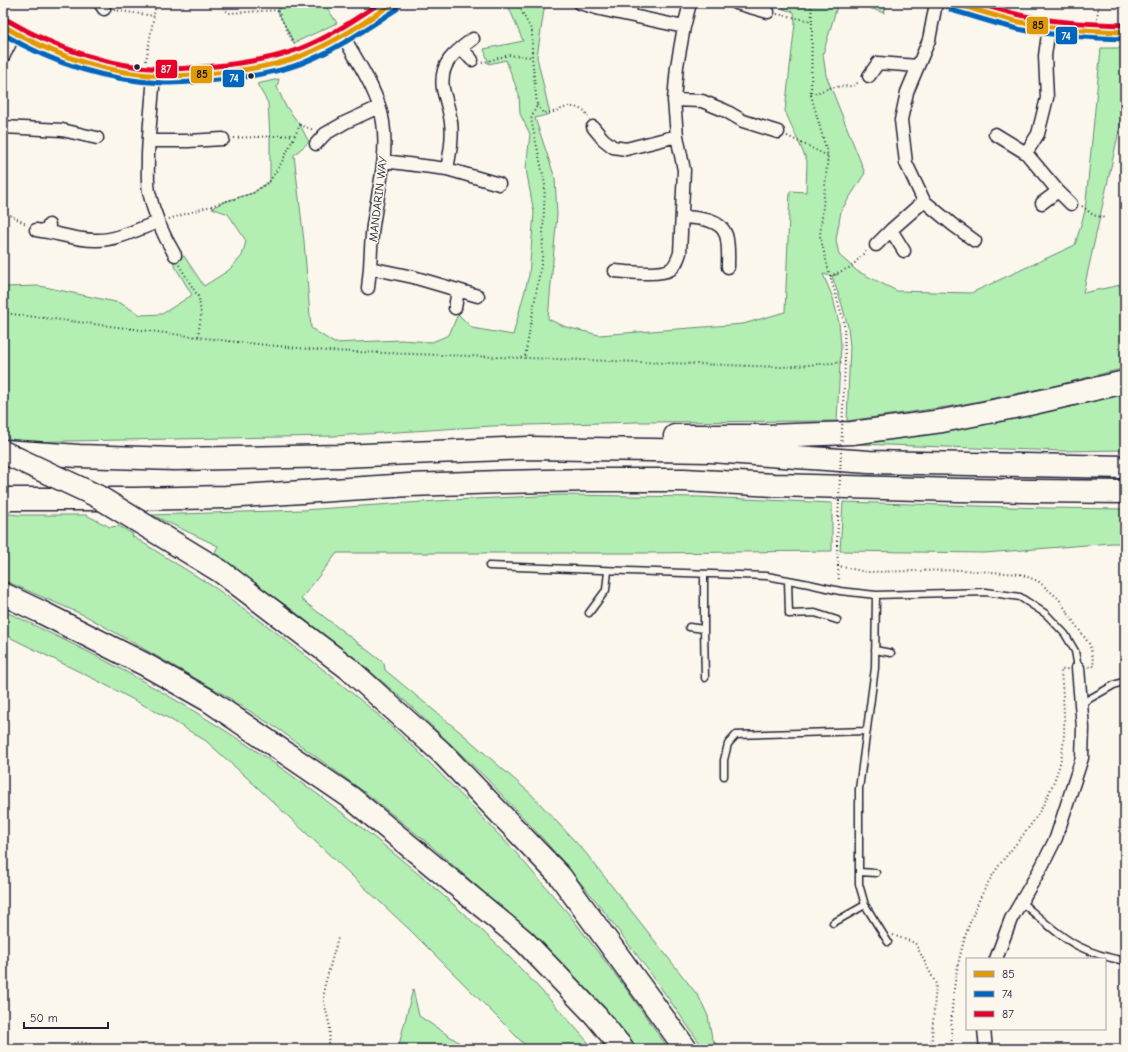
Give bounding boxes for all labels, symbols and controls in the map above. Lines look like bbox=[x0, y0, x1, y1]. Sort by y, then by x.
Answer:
line badge: 85 bbox=[1026, 16, 1049, 35]
text: 85 bbox=[1032, 19, 1044, 32]
line badge: 74 bbox=[1055, 26, 1078, 45]
text: 74 bbox=[1061, 30, 1071, 43]
line badge: 87 bbox=[155, 59, 178, 79]
unlabelled marker bbox=[132, 62, 142, 72]
text: 87 bbox=[161, 63, 171, 76]
line badge: 85 bbox=[190, 65, 213, 84]
text: 85 bbox=[196, 68, 208, 81]
line badge: 74 bbox=[222, 69, 245, 88]
unlabelled marker bbox=[246, 71, 256, 81]
text: 74 bbox=[229, 72, 239, 85]
street label: MANDARIN WAY bbox=[366, 154, 390, 243]
legend bbox=[966, 958, 1106, 1030]
text: 85 bbox=[1002, 967, 1015, 981]
text: 74 bbox=[1002, 987, 1013, 1001]
scale bar bbox=[24, 1004, 108, 1030]
text: 87 bbox=[1002, 1007, 1014, 1021]
text: 50 m bbox=[30, 1011, 58, 1025]

